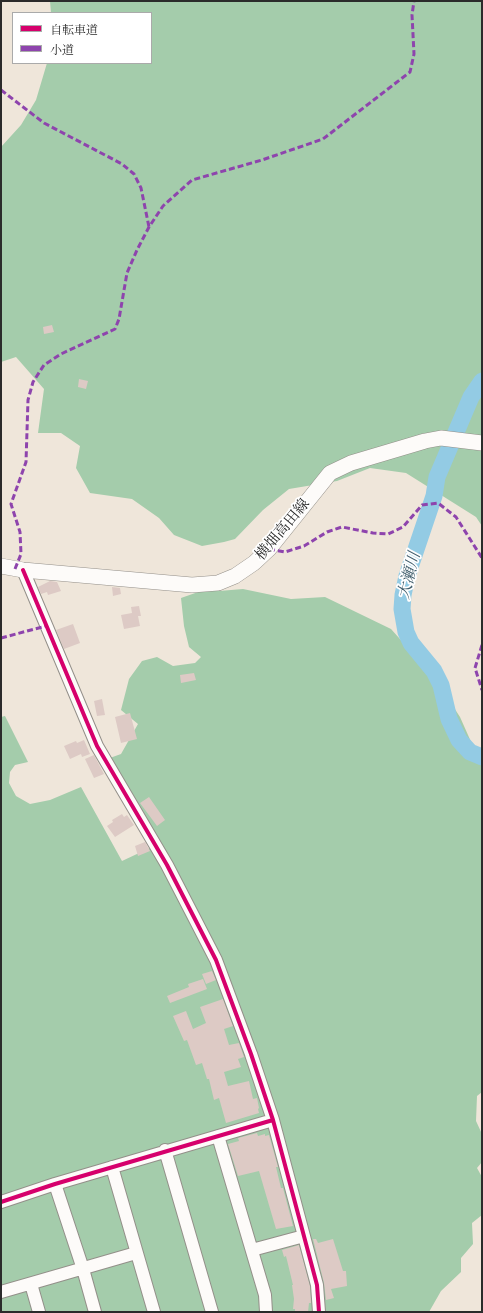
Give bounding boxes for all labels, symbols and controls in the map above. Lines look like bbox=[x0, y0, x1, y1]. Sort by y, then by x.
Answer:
legend bbox=[12, 12, 152, 64]
text: 自転車道 bbox=[50, 23, 98, 37]
text: 小道 bbox=[50, 43, 74, 57]
street label: 横畑高田線 bbox=[252, 495, 314, 565]
water label: 大瀬川 bbox=[395, 550, 425, 602]

